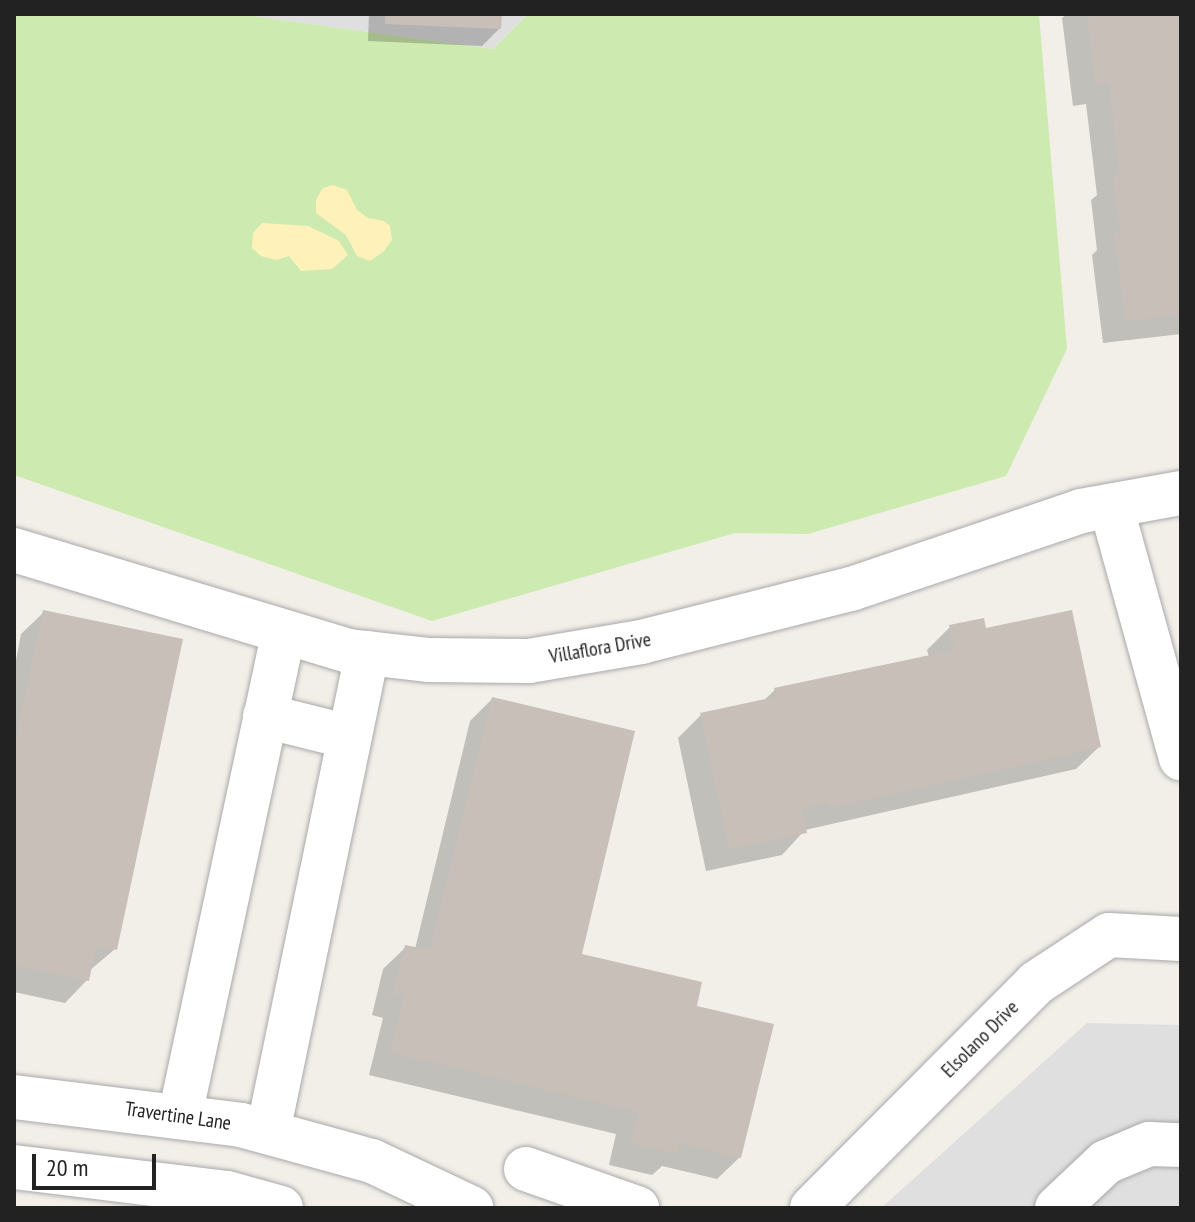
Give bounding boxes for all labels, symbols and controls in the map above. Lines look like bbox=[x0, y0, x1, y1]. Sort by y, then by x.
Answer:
street label: Villaflora Drive bbox=[547, 627, 653, 669]
street label: Elsolano Drive bbox=[936, 995, 1024, 1083]
street label: Travertine Lane bbox=[123, 1097, 233, 1135]
scale bar bbox=[36, 1138, 160, 1188]
text: 20 m bbox=[46, 1152, 88, 1183]

